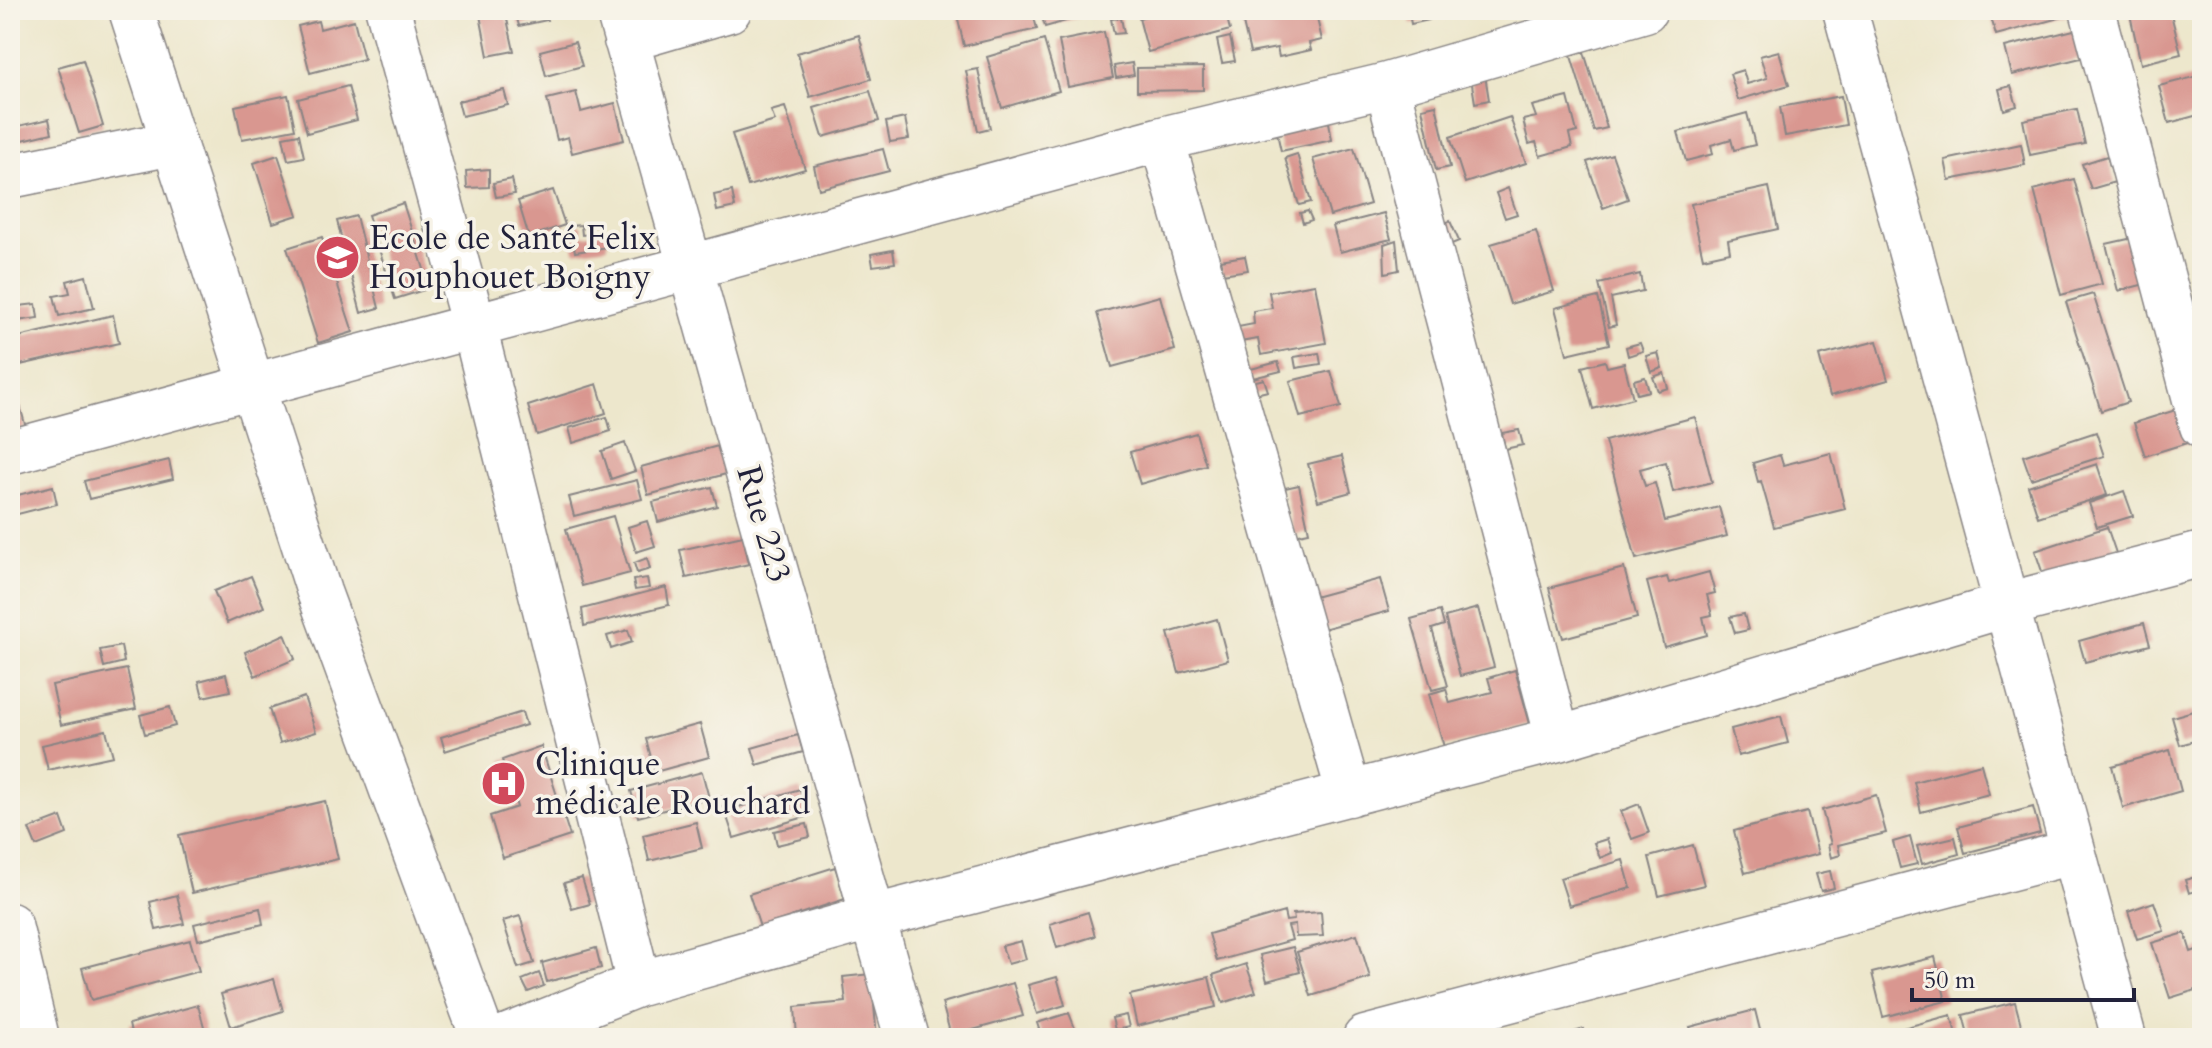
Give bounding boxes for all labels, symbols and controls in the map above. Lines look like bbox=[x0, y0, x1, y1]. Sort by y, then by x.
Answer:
place label: Ecole de Santé Felix Houphouet Boigny bbox=[369, 215, 656, 300]
school or university icon: Ecole de Santé Felix Houphouet Boigny bbox=[314, 234, 362, 282]
street label: Rue 223 bbox=[725, 460, 803, 588]
place label: Clinique médicale Rouchard bbox=[535, 741, 810, 826]
hospital icon: Clinique médicale Rouchard bbox=[480, 760, 528, 808]
scale bar bbox=[1912, 952, 2134, 1002]
text: 50 m bbox=[1924, 964, 1976, 997]

